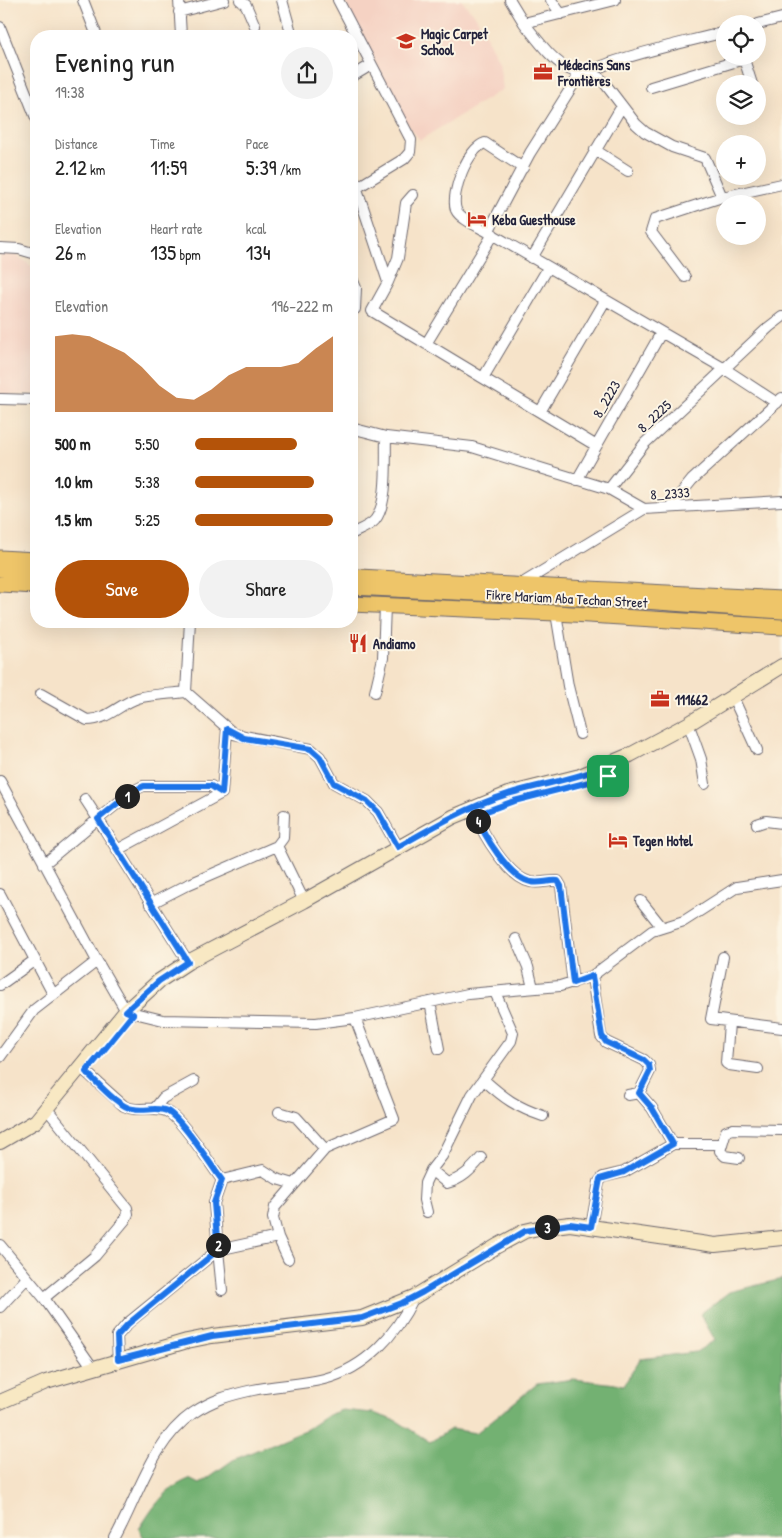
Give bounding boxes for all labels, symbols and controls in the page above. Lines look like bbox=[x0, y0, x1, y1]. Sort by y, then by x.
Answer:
map controls bbox=[716, 15, 766, 245]
button: locate bbox=[716, 15, 766, 65]
place label: Magic Carpet School bbox=[421, 24, 489, 59]
school or university icon: Magic Carpet School bbox=[395, 30, 417, 52]
text: Evening run bbox=[55, 43, 175, 81]
button: share bbox=[281, 47, 333, 99]
place label: Médecins Sans Frontières bbox=[557, 55, 631, 90]
office icon: Médecins Sans Frontières bbox=[532, 61, 554, 83]
button: layers bbox=[716, 75, 766, 125]
text: 19:38 bbox=[55, 81, 85, 103]
text: Distance bbox=[55, 134, 98, 153]
text: Time bbox=[150, 134, 175, 153]
text: Pace bbox=[246, 134, 269, 153]
button: + bbox=[716, 135, 766, 185]
text: 2.12 bbox=[55, 153, 87, 182]
text: 11:59 bbox=[150, 153, 187, 182]
text: 5:39 bbox=[246, 153, 277, 182]
text: km bbox=[87, 160, 105, 179]
text: /km bbox=[277, 160, 301, 179]
button: − bbox=[716, 195, 766, 245]
hotel icon: Keba Guesthouse bbox=[466, 208, 488, 230]
place label: Keba Guesthouse bbox=[492, 210, 576, 229]
text: Elevation bbox=[55, 219, 102, 238]
text: Heart rate bbox=[150, 219, 203, 238]
text: kcal bbox=[246, 219, 266, 238]
text: 26 bbox=[55, 238, 73, 267]
text: 135 bbox=[150, 238, 176, 267]
text: 134 bbox=[246, 238, 271, 267]
text: m bbox=[73, 245, 86, 264]
text: bpm bbox=[176, 245, 201, 264]
text: Elevation bbox=[55, 295, 108, 317]
text: 196–222 m bbox=[271, 295, 333, 317]
street label: 8_2223 bbox=[588, 377, 624, 421]
street label: 8_2225 bbox=[633, 395, 675, 436]
text: 500 m bbox=[55, 433, 91, 455]
text: 5:50 bbox=[135, 433, 159, 455]
text: 1.0 km bbox=[55, 471, 93, 493]
text: 5:38 bbox=[135, 471, 160, 493]
street label: 8_2333 bbox=[650, 482, 690, 504]
text: 1.5 km bbox=[55, 509, 92, 531]
text: 5:25 bbox=[135, 509, 160, 531]
button: Save bbox=[55, 560, 189, 618]
button: Share bbox=[199, 560, 333, 618]
street label: Fikre Mariam Aba Techan Street bbox=[485, 584, 648, 612]
restaurant icon: Andiamo bbox=[347, 632, 369, 654]
place label: Andiamo bbox=[373, 634, 416, 653]
office icon: 111662 bbox=[649, 688, 671, 710]
place label: 111662 bbox=[675, 690, 708, 709]
pin bbox=[587, 755, 629, 797]
icon: arrive bbox=[594, 762, 622, 790]
pin: 1 bbox=[114, 784, 140, 808]
text: 1 bbox=[125, 787, 130, 806]
pin: 4 bbox=[466, 808, 490, 834]
text: 4 bbox=[476, 812, 481, 831]
hotel icon: Tegen Hotel bbox=[607, 829, 629, 851]
place label: Tegen Hotel bbox=[632, 831, 693, 852]
pin: 3 bbox=[534, 1214, 560, 1240]
text: 3 bbox=[544, 1218, 551, 1237]
pin: 2 bbox=[206, 1232, 230, 1258]
text: 2 bbox=[215, 1236, 222, 1255]

